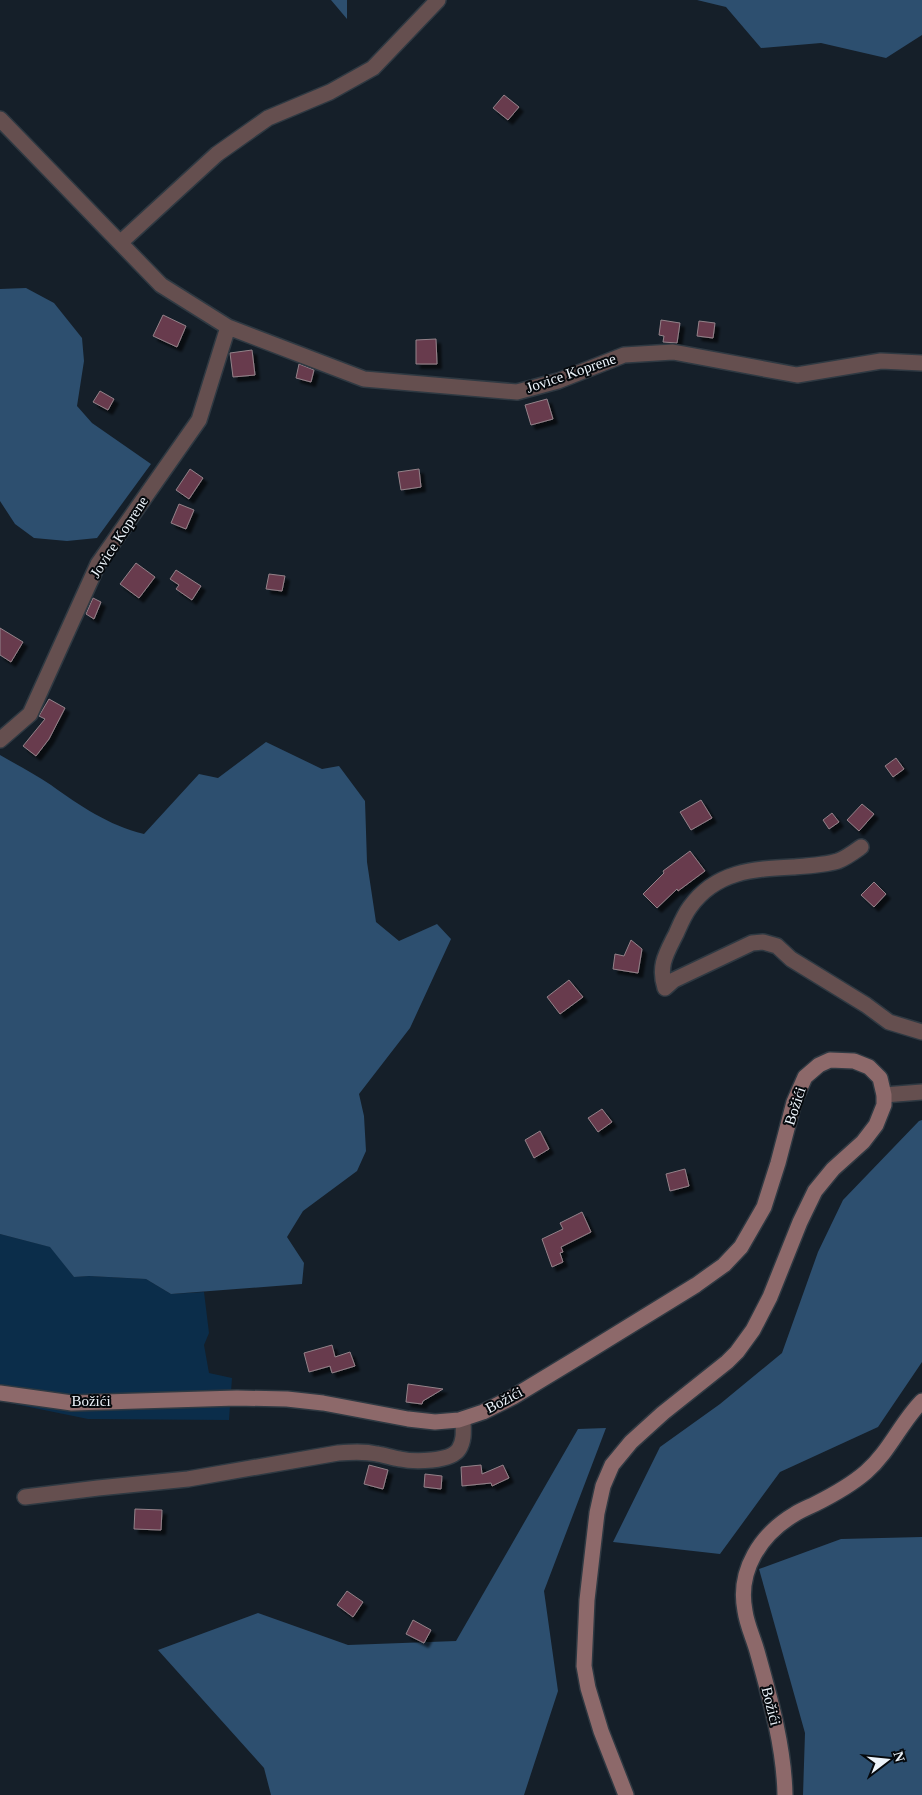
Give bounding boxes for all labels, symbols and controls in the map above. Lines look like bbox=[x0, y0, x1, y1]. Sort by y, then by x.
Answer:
street label: Jovice Koprene bbox=[524, 350, 618, 396]
street label: Jovice Koprene bbox=[87, 493, 151, 581]
street label: Božići bbox=[781, 1085, 809, 1127]
street label: Božići bbox=[483, 1384, 525, 1416]
street label: Božići bbox=[71, 1393, 111, 1409]
street label: Božići bbox=[759, 1685, 783, 1727]
north arrow bbox=[862, 1735, 912, 1785]
text: N bbox=[890, 1750, 908, 1763]

